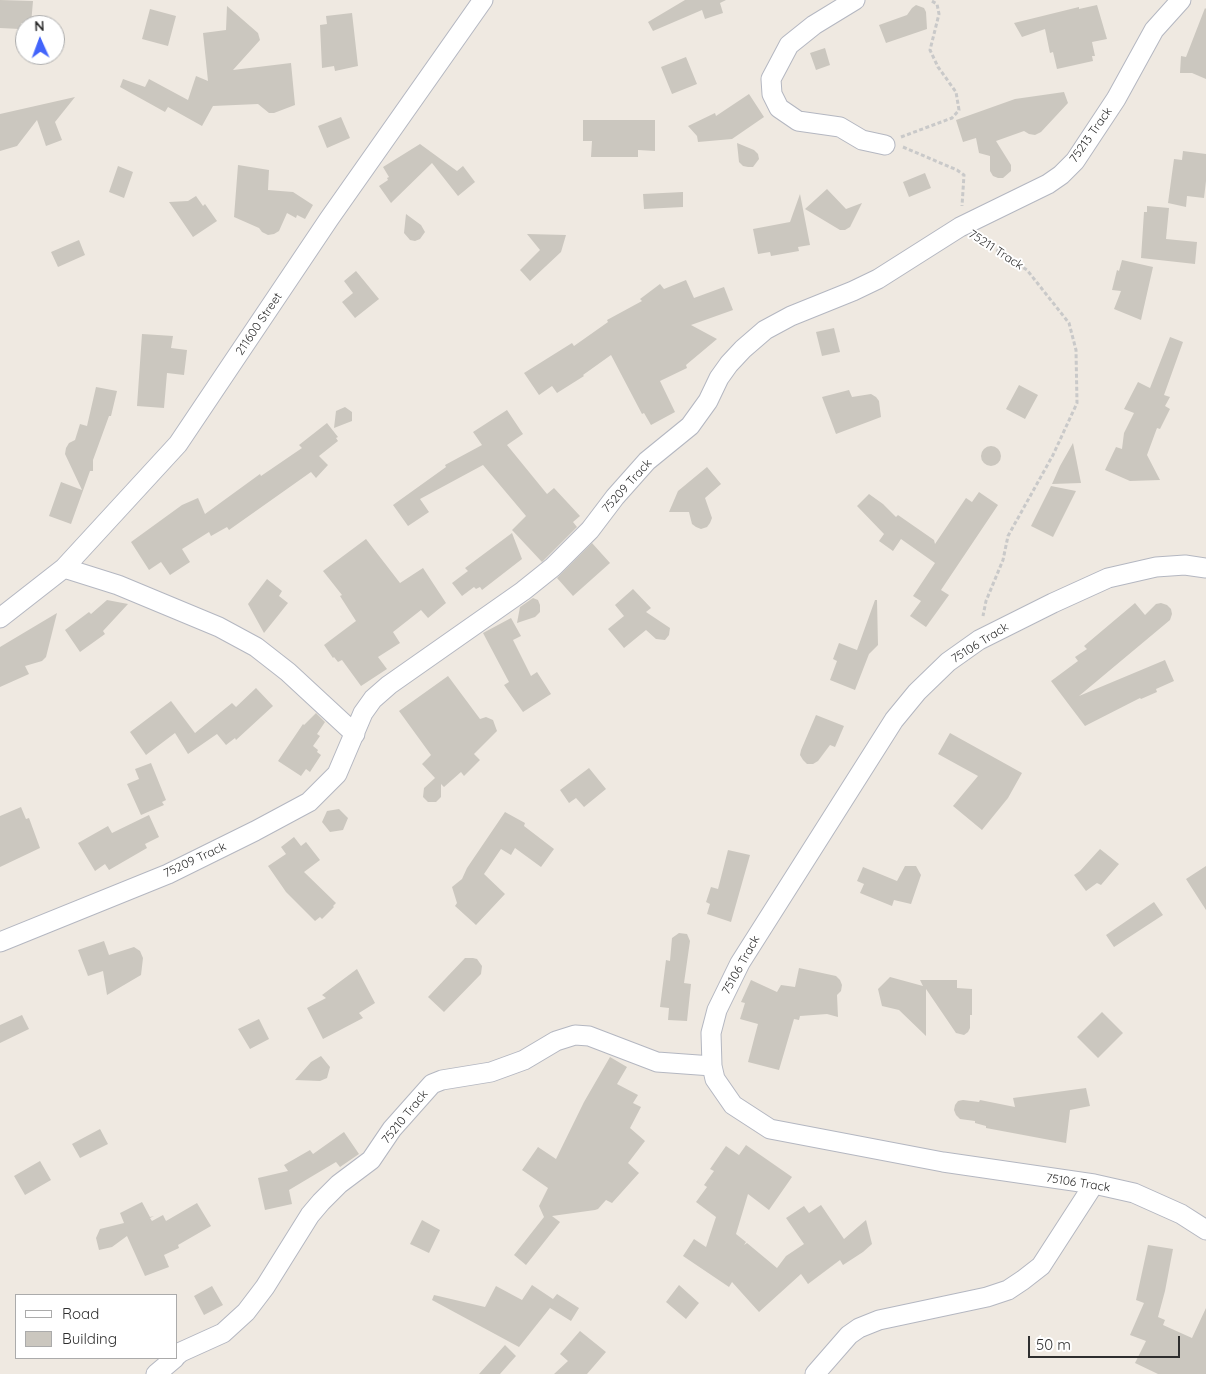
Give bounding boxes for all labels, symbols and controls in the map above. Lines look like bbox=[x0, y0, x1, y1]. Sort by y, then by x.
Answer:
north arrow bbox=[15, 15, 65, 65]
text: N bbox=[34, 17, 45, 35]
street label: 75213 Track bbox=[1067, 105, 1115, 165]
street label: 75211 Track bbox=[966, 227, 1026, 273]
street label: 211600 Street bbox=[233, 290, 285, 358]
street label: 75209 Track bbox=[599, 456, 655, 516]
street label: 75106 Track bbox=[949, 620, 1011, 666]
street label: 75209 Track bbox=[161, 839, 229, 881]
street label: 75106 Track bbox=[719, 933, 763, 997]
street label: 75210 Track bbox=[379, 1087, 431, 1147]
street label: 75106 Track bbox=[1045, 1171, 1111, 1195]
legend bbox=[15, 1294, 178, 1359]
text: Road bbox=[62, 1304, 99, 1323]
scale bar bbox=[1031, 1326, 1184, 1358]
text: Building bbox=[62, 1329, 117, 1348]
text: 50 m bbox=[1036, 1335, 1071, 1354]

